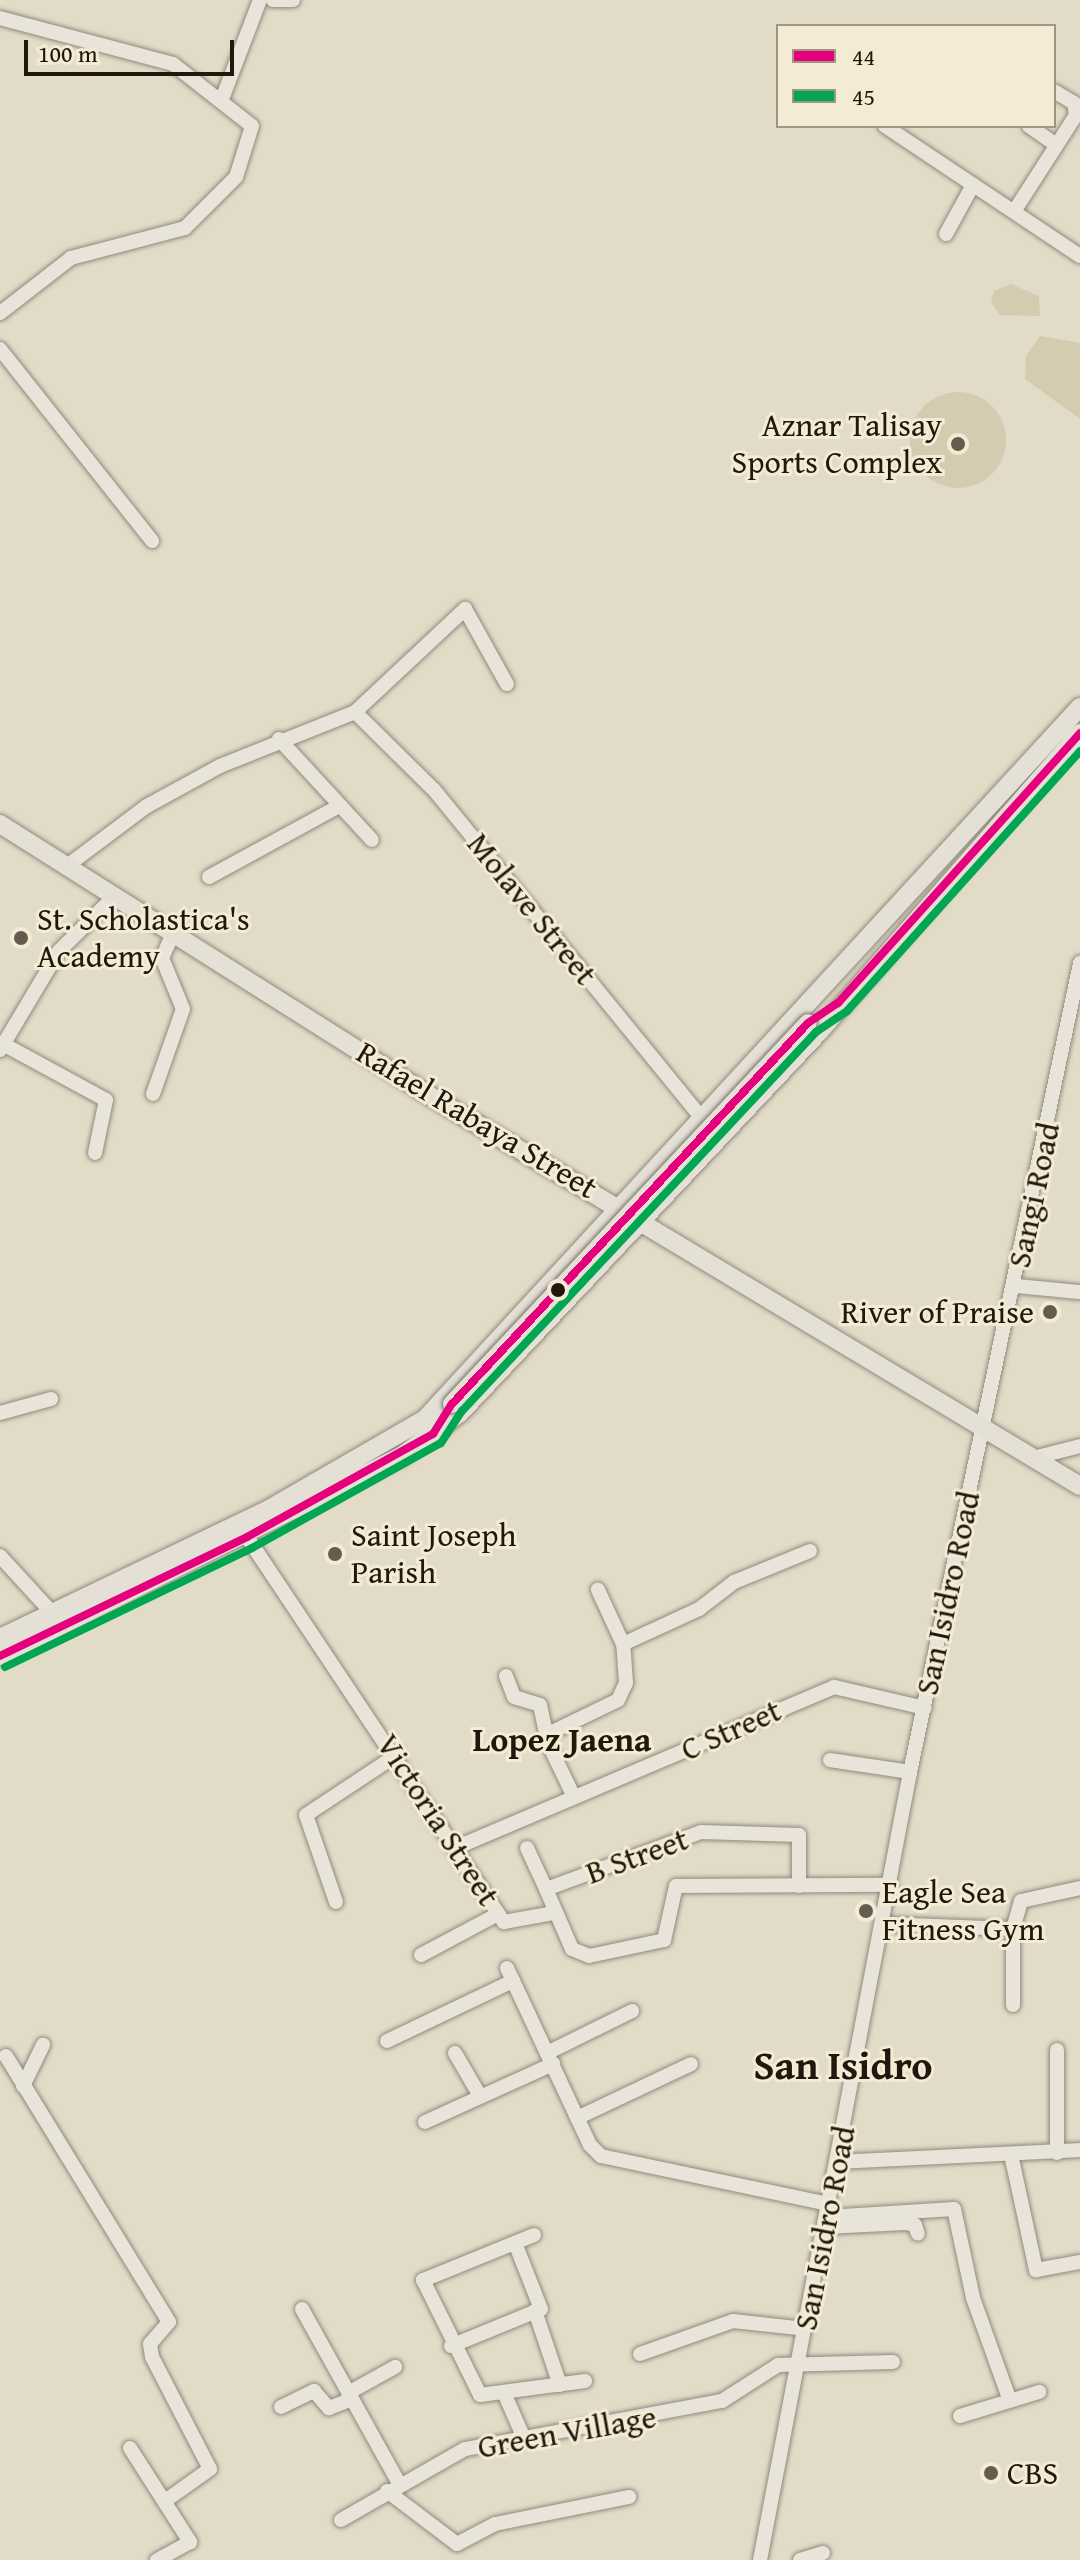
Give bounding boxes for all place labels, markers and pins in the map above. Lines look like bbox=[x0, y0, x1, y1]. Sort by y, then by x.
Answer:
place label: Aznar Talisay Sports Complex bbox=[732, 407, 942, 482]
marker: Aznar Talisay Sports Complex bbox=[949, 435, 967, 453]
place label: St. Scholastica's Academy bbox=[37, 901, 250, 976]
marker: St. Scholastica's Academy bbox=[12, 929, 30, 947]
unlabelled marker bbox=[550, 1282, 566, 1298]
place label: River of Praise bbox=[841, 1293, 1034, 1331]
marker: River of Praise bbox=[1041, 1303, 1059, 1321]
place label: Saint Joseph Parish bbox=[351, 1517, 516, 1592]
marker: Saint Joseph Parish bbox=[326, 1545, 344, 1563]
place label: Eagle Sea Fitness Gym bbox=[882, 1874, 1044, 1949]
marker: Eagle Sea Fitness Gym bbox=[857, 1902, 875, 1920]
place label: CBS bbox=[1007, 2454, 1058, 2492]
marker: CBS bbox=[982, 2464, 1000, 2482]

